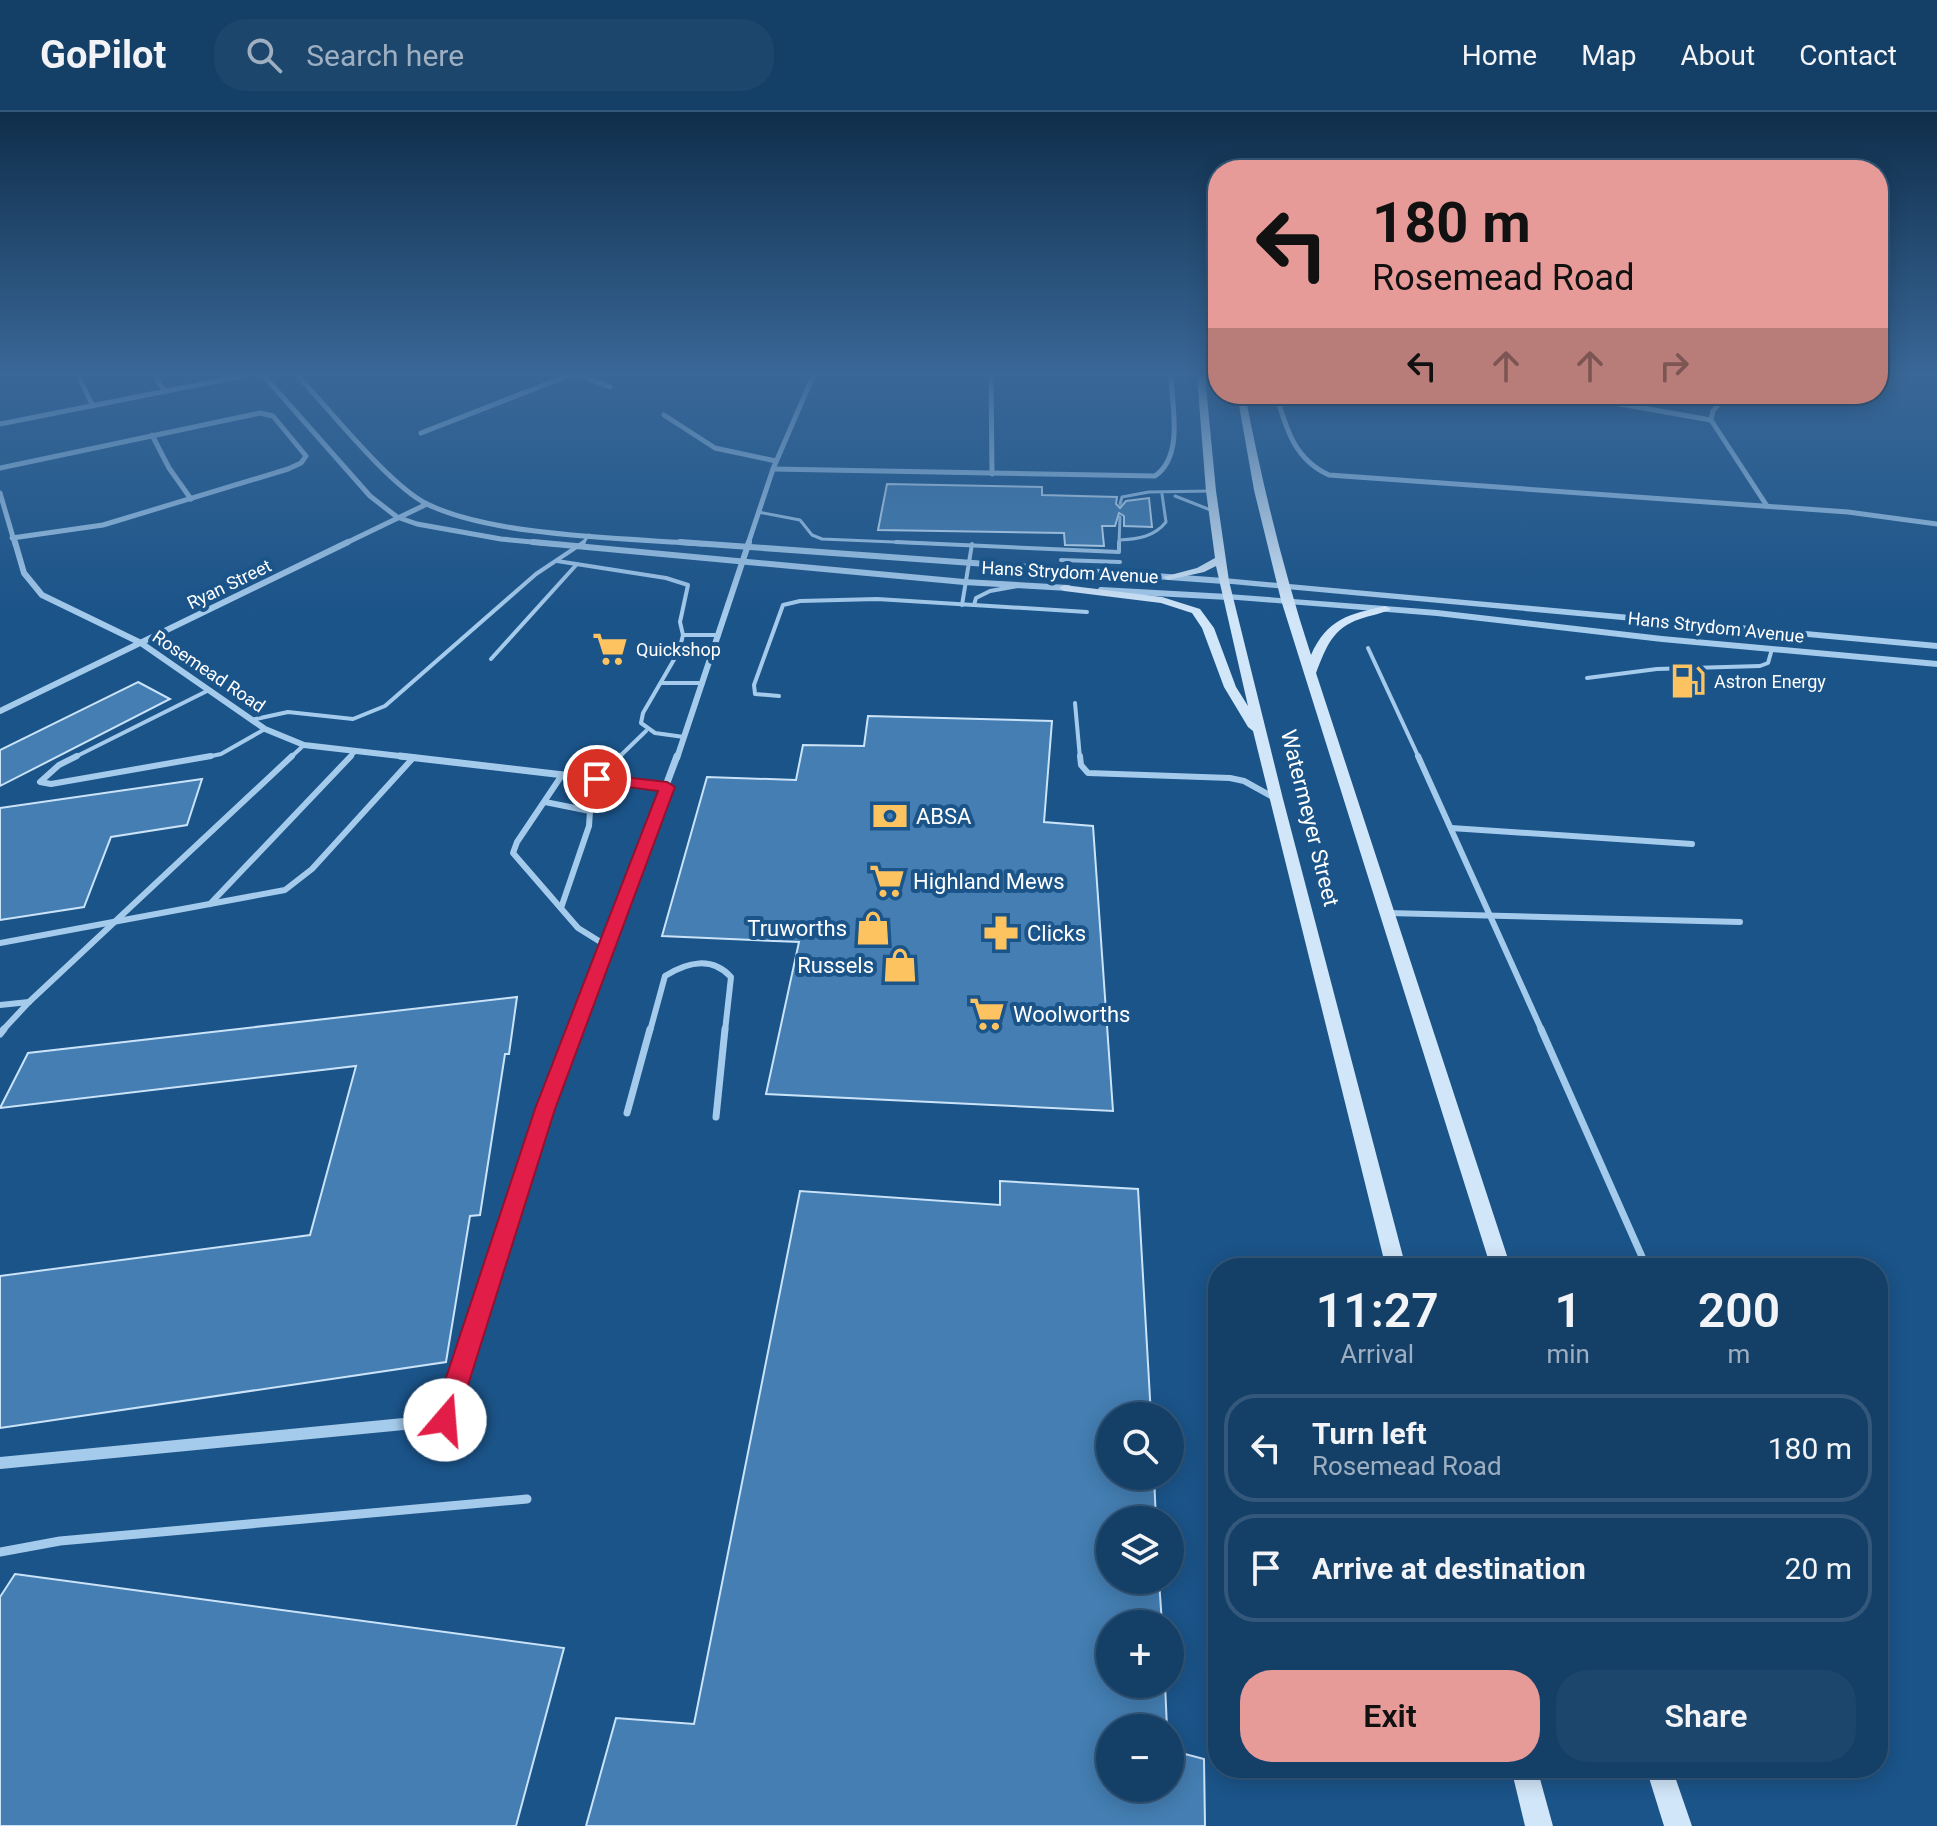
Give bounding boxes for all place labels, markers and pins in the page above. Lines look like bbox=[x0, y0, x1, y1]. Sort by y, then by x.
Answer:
supermarket icon: Quickshop bbox=[591, 630, 629, 668]
place label: Quickshop bbox=[636, 639, 721, 660]
fuel station icon: Astron Energy bbox=[1669, 662, 1707, 700]
place label: Astron Energy bbox=[1714, 671, 1826, 692]
pin bbox=[563, 745, 631, 813]
bank icon: ABSA bbox=[871, 797, 909, 835]
place label: ABSA bbox=[916, 804, 972, 829]
supermarket icon: Highland Mews bbox=[868, 862, 906, 900]
place label: Highland Mews bbox=[913, 869, 1065, 894]
shop icon: Truworths bbox=[854, 909, 892, 947]
pharmacy icon: Clicks bbox=[982, 914, 1020, 952]
place label: Truworths bbox=[747, 916, 847, 941]
place label: Clicks bbox=[1027, 921, 1086, 946]
shop icon: Russels bbox=[881, 946, 919, 984]
place label: Russels bbox=[797, 953, 874, 978]
supermarket icon: Woolworths bbox=[968, 995, 1006, 1033]
place label: Woolworths bbox=[1013, 1002, 1130, 1027]

